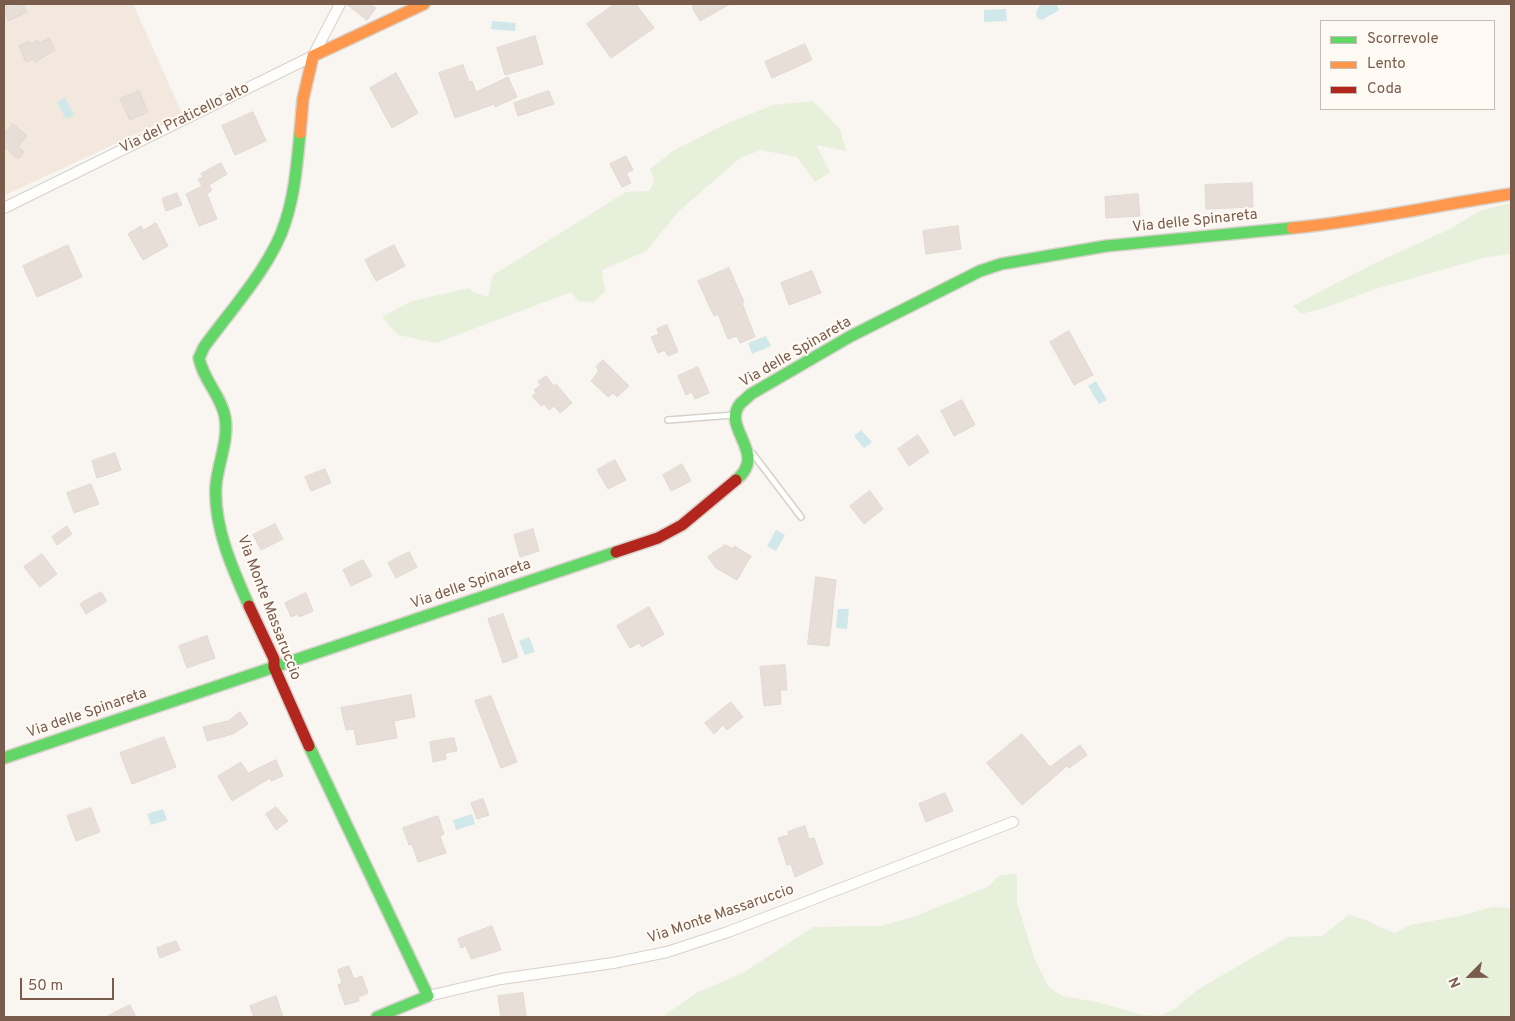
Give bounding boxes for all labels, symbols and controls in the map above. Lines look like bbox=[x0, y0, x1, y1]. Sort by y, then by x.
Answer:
legend bbox=[1320, 20, 1495, 110]
text: Scorrevole bbox=[1367, 30, 1439, 49]
text: Lento bbox=[1367, 55, 1406, 74]
street label: Via del Praticello alto bbox=[117, 80, 253, 158]
text: Coda bbox=[1367, 80, 1402, 99]
street label: Via delle Spinareta bbox=[1132, 206, 1258, 238]
street label: Via delle Spinareta bbox=[737, 314, 855, 392]
street label: Via Monte Massaruccio bbox=[232, 533, 304, 683]
street label: Via delle Spinareta bbox=[409, 556, 533, 614]
street label: Via delle Spinareta bbox=[25, 685, 149, 743]
street label: Via Monte Massaruccio bbox=[645, 881, 797, 949]
north arrow bbox=[1445, 951, 1495, 1001]
scale bar bbox=[22, 968, 116, 1000]
text: N bbox=[1446, 974, 1466, 990]
text: 50 m bbox=[28, 977, 63, 996]

